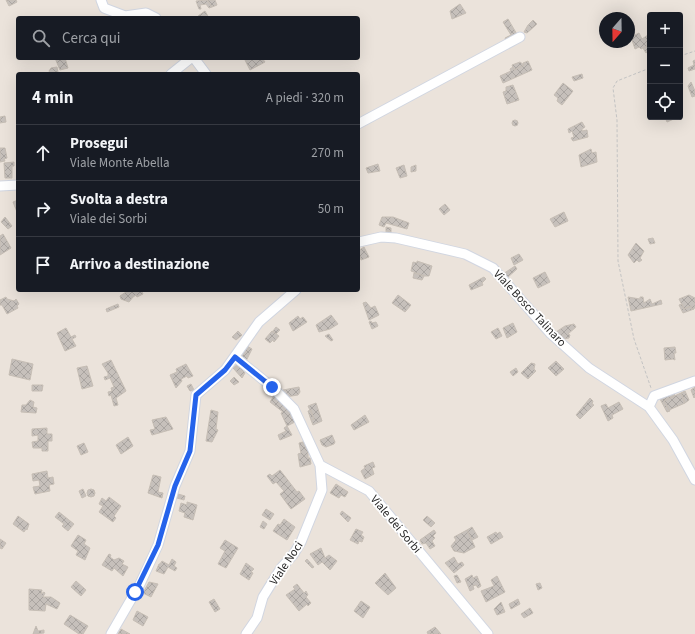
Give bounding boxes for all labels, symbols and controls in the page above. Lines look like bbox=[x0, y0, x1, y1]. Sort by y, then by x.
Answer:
north arrow bbox=[599, 12, 635, 48]
map controls bbox=[647, 12, 683, 120]
button: + bbox=[647, 12, 683, 48]
search box bbox=[16, 16, 360, 60]
icon: search bbox=[30, 27, 52, 49]
text: Cerca qui bbox=[62, 28, 121, 49]
button: − bbox=[647, 48, 683, 84]
button: locate bbox=[647, 84, 683, 120]
text: 4 min bbox=[32, 86, 73, 110]
text: A piedi · 320 m bbox=[266, 89, 344, 107]
text: Prosegui bbox=[70, 133, 128, 154]
icon: ahead bbox=[32, 142, 54, 164]
text: 270 m bbox=[311, 144, 344, 162]
text: Viale Monte Abella bbox=[70, 154, 170, 172]
text: Svolta a destra bbox=[70, 189, 168, 210]
icon: right bbox=[32, 198, 54, 220]
text: 50 m bbox=[318, 200, 344, 218]
text: Viale dei Sorbi bbox=[70, 210, 147, 228]
icon: arrive bbox=[32, 254, 54, 276]
text: Arrivo a destinazione bbox=[70, 254, 209, 275]
street label: Viale Bosco Talinaro bbox=[489, 266, 570, 351]
route end bbox=[263, 378, 281, 396]
street label: Viale dei Sorbi bbox=[366, 492, 425, 557]
street label: Viale Noci bbox=[266, 538, 307, 588]
route start bbox=[126, 583, 144, 601]

